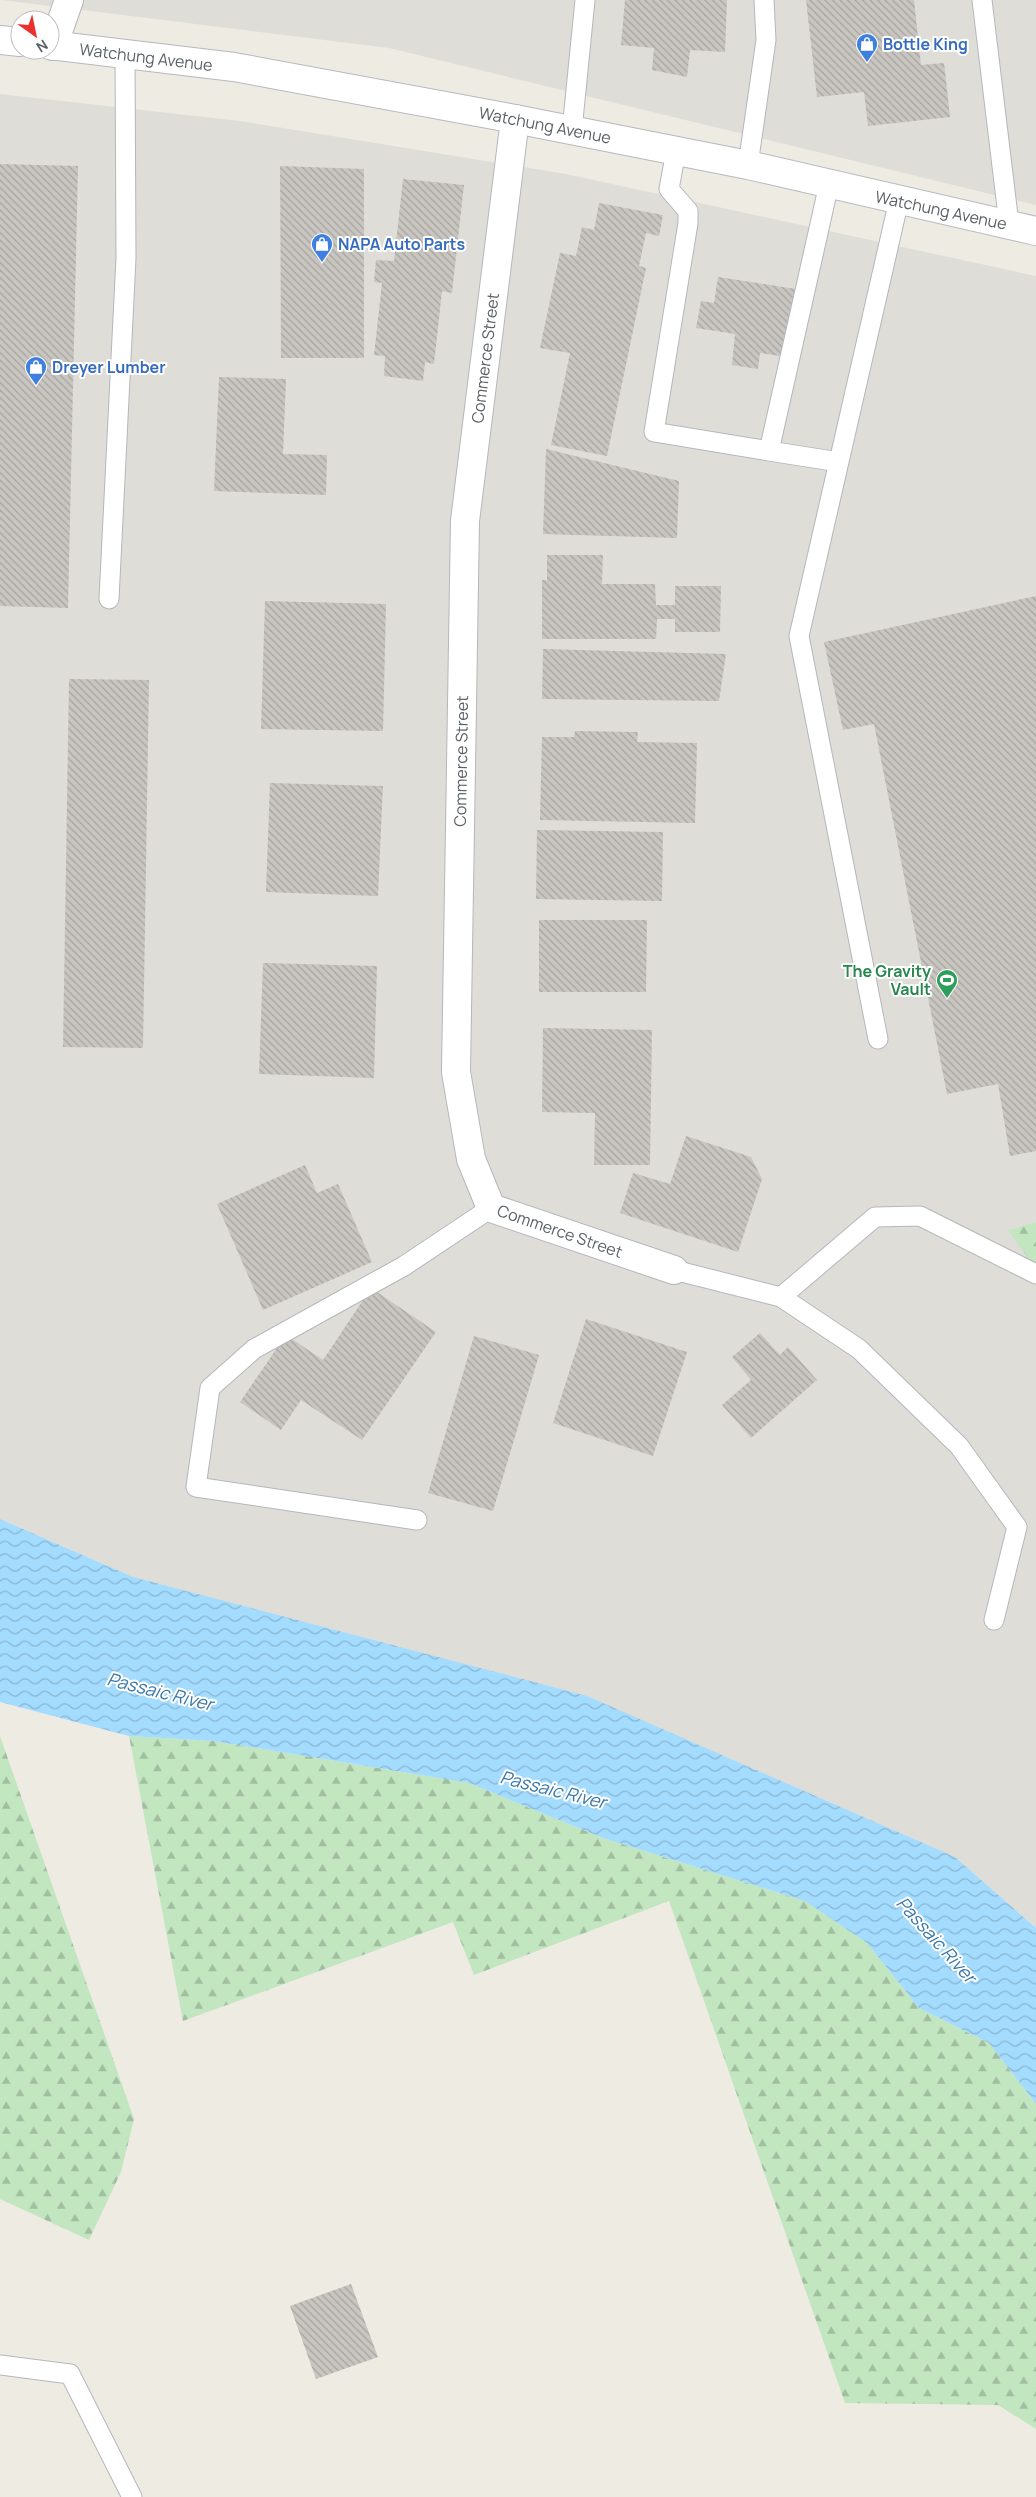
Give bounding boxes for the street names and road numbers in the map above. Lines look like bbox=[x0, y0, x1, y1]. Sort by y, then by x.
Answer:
street label: Watchung Avenue bbox=[78, 38, 214, 76]
street label: Watchung Avenue bbox=[477, 101, 613, 149]
street label: Watchung Avenue bbox=[873, 185, 1009, 235]
street label: Commerce Street bbox=[466, 292, 504, 424]
street label: Commerce Street bbox=[449, 695, 473, 827]
street label: Commerce Street bbox=[494, 1199, 626, 1263]

